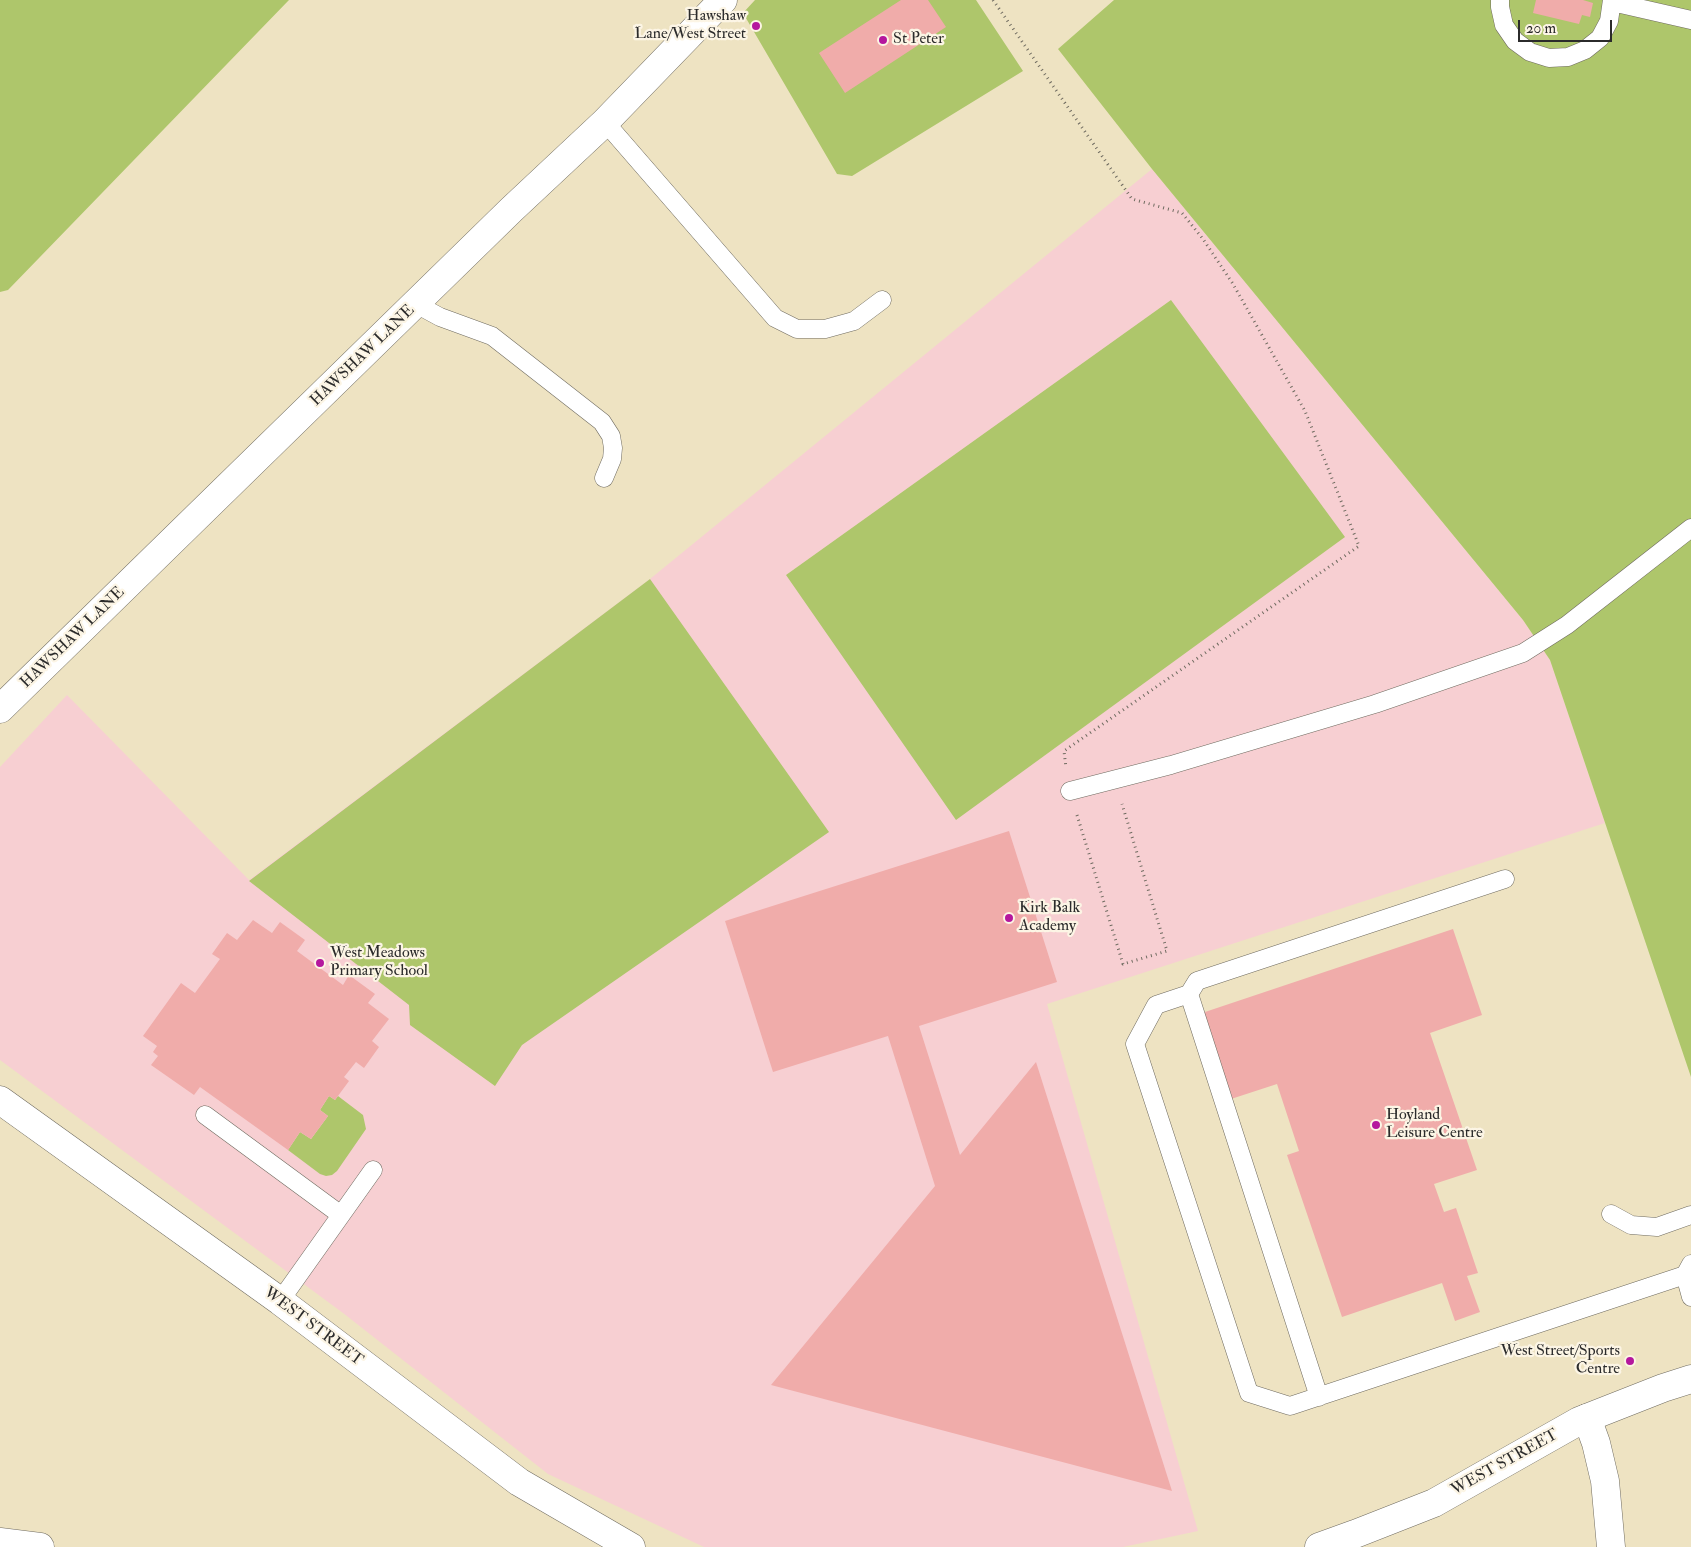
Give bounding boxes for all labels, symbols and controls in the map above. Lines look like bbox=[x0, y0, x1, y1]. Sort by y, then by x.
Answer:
place label: Hawshaw Lane/West Street bbox=[635, 7, 746, 45]
scale bar bbox=[1521, 10, 1615, 42]
text: 20 m bbox=[1526, 19, 1556, 38]
marker: Hawshaw Lane/West Street bbox=[750, 20, 762, 32]
place label: St Peter bbox=[893, 30, 944, 50]
marker: St Peter bbox=[877, 34, 889, 46]
street label: HAWSHAW LANE bbox=[307, 301, 419, 411]
street label: HAWSHAW LANE bbox=[17, 583, 129, 693]
place label: Kirk Balk Academy bbox=[1019, 899, 1080, 937]
marker: Kirk Balk Academy bbox=[1003, 912, 1015, 924]
place label: West Meadows Primary School bbox=[330, 944, 428, 982]
marker: West Meadows Primary School bbox=[314, 957, 326, 969]
place label: Hoyland Leisure Centre bbox=[1386, 1106, 1483, 1144]
marker: Hoyland Leisure Centre bbox=[1370, 1119, 1382, 1131]
street label: WEST STREET bbox=[260, 1283, 366, 1371]
place label: West Street/Sports Centre bbox=[1500, 1342, 1620, 1380]
marker: West Street/Sports Centre bbox=[1624, 1355, 1636, 1367]
street label: WEST STREET bbox=[1448, 1426, 1562, 1500]

